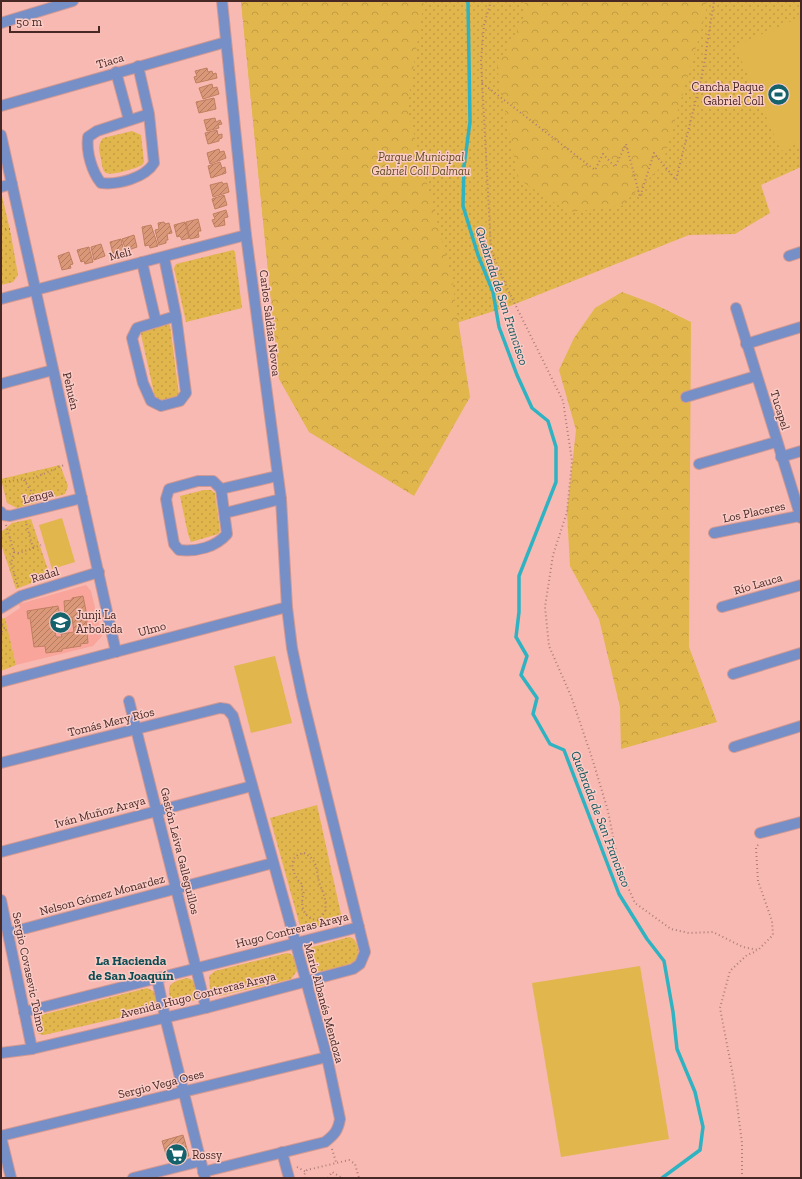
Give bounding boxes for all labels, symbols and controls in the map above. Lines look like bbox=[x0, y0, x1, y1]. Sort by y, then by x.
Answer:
scale bar bbox=[10, 8, 99, 34]
text: 50 m bbox=[16, 15, 43, 29]
street label: Tiaca bbox=[95, 50, 126, 72]
place label: Cancha Paque Gabriel Coll bbox=[691, 80, 764, 108]
sports icon: Cancha Paque Gabriel Coll bbox=[766, 81, 792, 107]
park label: Parque Municipal Gabriel Coll Dalmau bbox=[372, 150, 470, 178]
water label: Quebrada de San Francisco bbox=[473, 225, 531, 367]
street label: Meli bbox=[107, 244, 133, 264]
street label: Carlos Saldías Novoa bbox=[257, 269, 284, 377]
street label: Pehuén bbox=[60, 371, 82, 411]
street label: Tucapel bbox=[767, 388, 793, 432]
street label: Lenga bbox=[21, 485, 55, 507]
street label: Los Placeres bbox=[721, 499, 787, 525]
street label: Radal bbox=[29, 564, 61, 586]
street label: Río Lauca bbox=[732, 570, 784, 598]
place label: Junji La Arboleda bbox=[76, 608, 123, 636]
school or university icon: Junji La Arboleda bbox=[48, 609, 74, 635]
street label: Ulmo bbox=[137, 619, 167, 639]
street label: Tomás Mery Ríos bbox=[66, 704, 156, 740]
water label: Quebrada de San Francisco bbox=[568, 749, 634, 889]
street label: Gastón Leiva Galleguillos bbox=[157, 786, 203, 916]
street label: Iván Muñoz Araya bbox=[53, 793, 147, 831]
street label: Nelson Gómez Monardez bbox=[38, 871, 167, 918]
street label: Hugo Contreras Araya bbox=[234, 909, 350, 951]
street label: Sergio Covasevic Tolmo bbox=[9, 911, 49, 1033]
street label: Mario Albanés Mendoza bbox=[301, 941, 347, 1065]
district label: La Hacienda de San Joaquín bbox=[88, 953, 174, 983]
street label: Avenida Hugo Contreras Araya bbox=[119, 969, 277, 1021]
street label: Sergio Vega Oses bbox=[117, 1067, 205, 1101]
supermarket icon: Rossy bbox=[164, 1142, 190, 1168]
place label: Rossy bbox=[192, 1148, 223, 1162]

